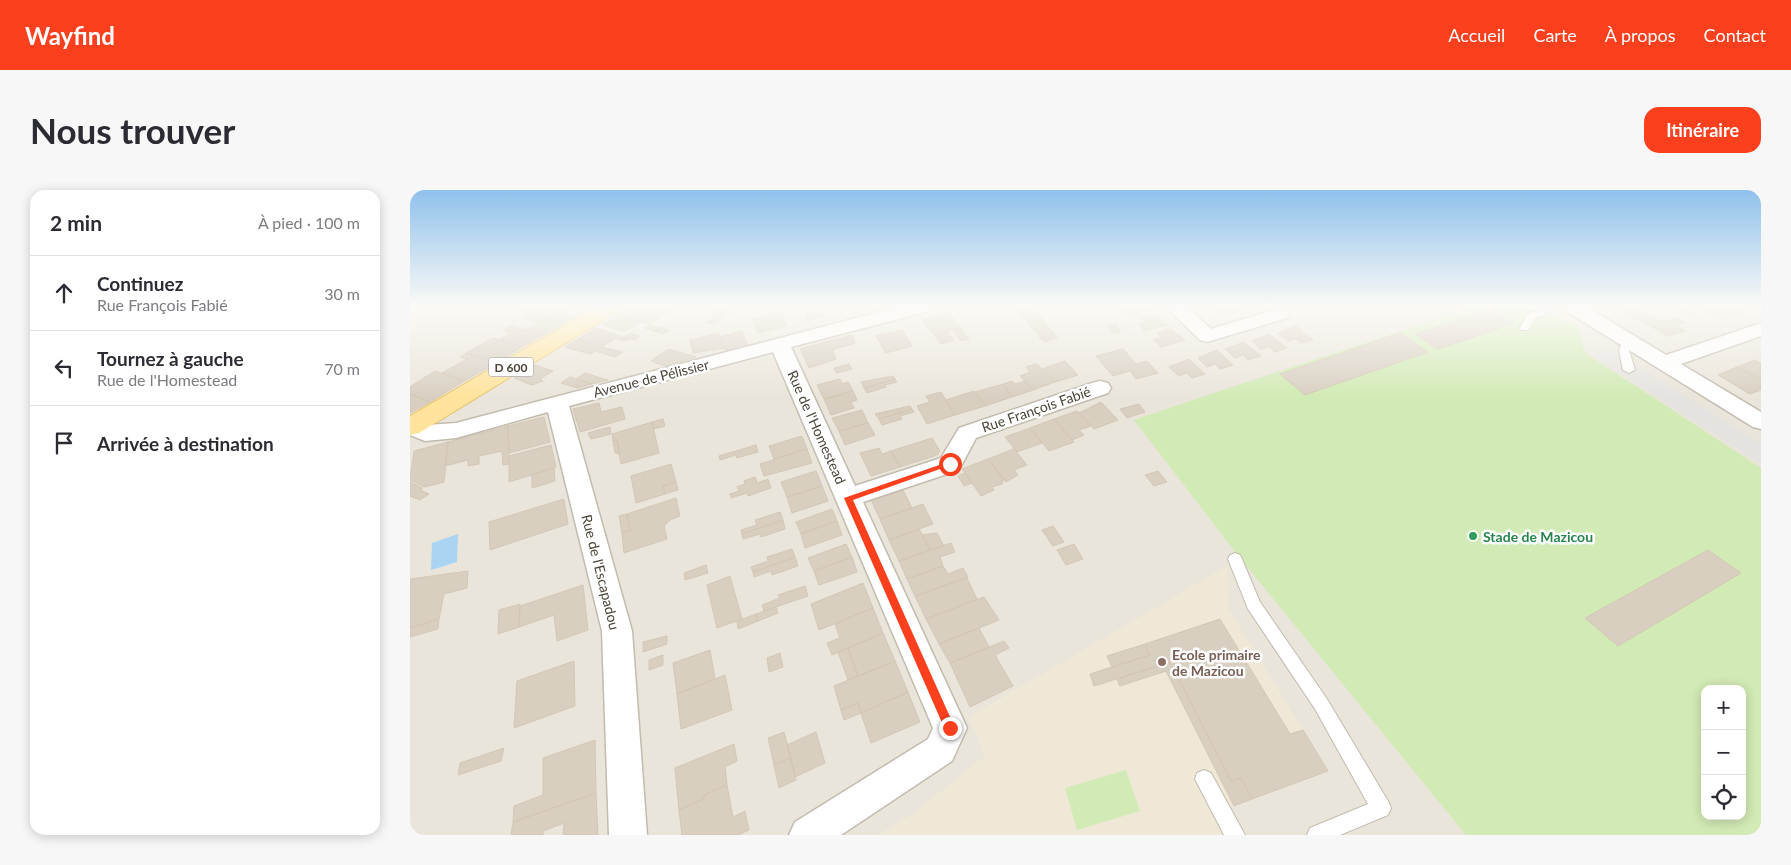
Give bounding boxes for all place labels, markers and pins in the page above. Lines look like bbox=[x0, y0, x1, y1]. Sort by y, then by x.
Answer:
place label: Stade de Mazicou bbox=[1483, 528, 1593, 545]
marker: Stade de Mazicou bbox=[1467, 530, 1479, 542]
place label: Ecole primaire de Mazicou bbox=[1172, 646, 1261, 679]
marker: Ecole primaire de Mazicou bbox=[1156, 656, 1168, 668]

